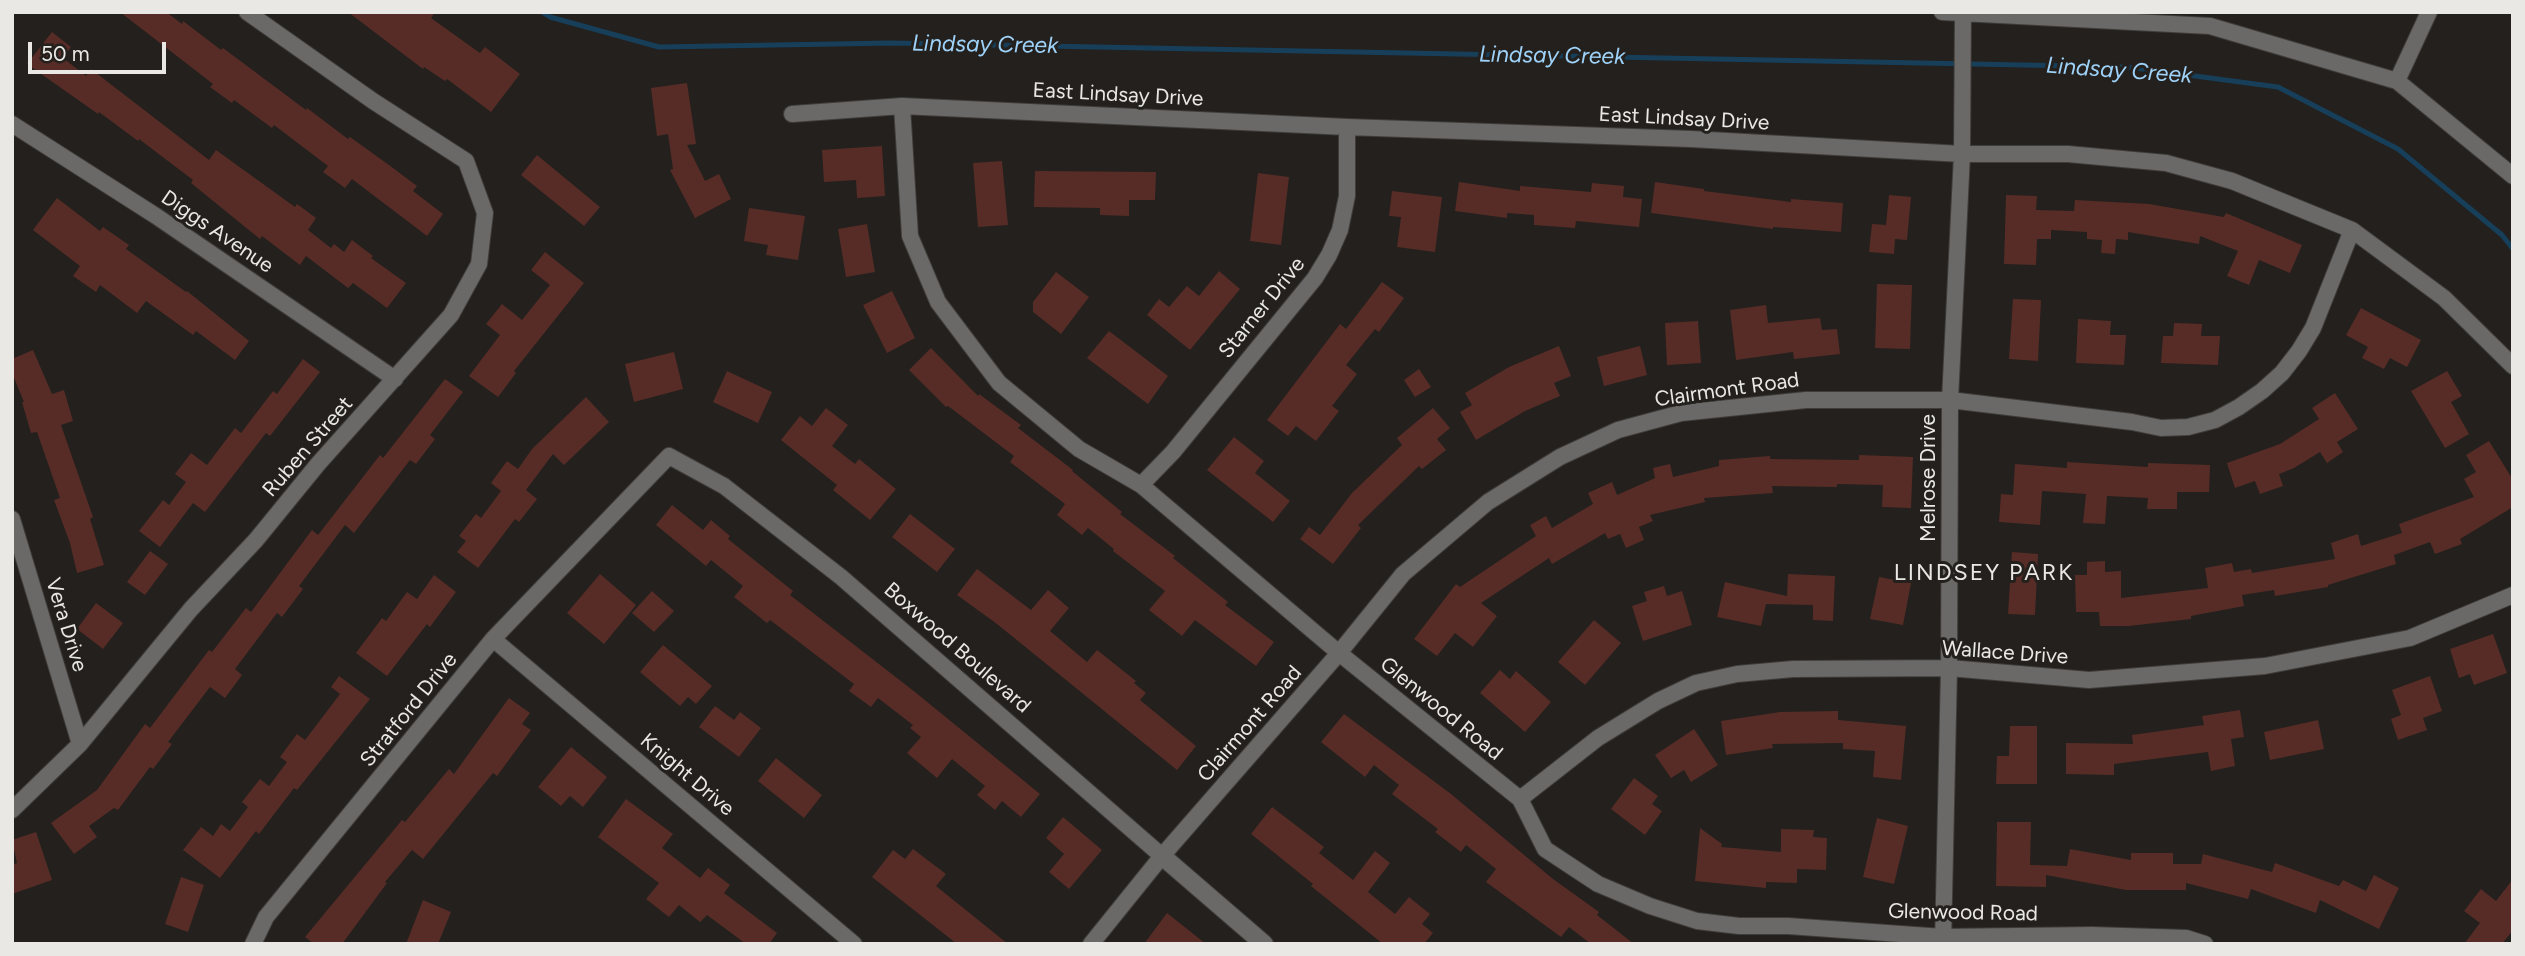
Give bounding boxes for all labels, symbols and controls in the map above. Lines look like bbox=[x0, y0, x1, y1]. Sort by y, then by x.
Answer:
scale bar bbox=[32, 28, 170, 72]
water label: Lindsay Creek bbox=[912, 30, 1058, 60]
text: 50 m bbox=[41, 41, 90, 66]
water label: Lindsay Creek bbox=[1479, 41, 1625, 71]
water label: Lindsay Creek bbox=[2045, 52, 2193, 90]
street label: East Lindsay Drive bbox=[1032, 78, 1204, 112]
street label: East Lindsay Drive bbox=[1598, 102, 1770, 136]
street label: Diggs Avenue bbox=[156, 185, 278, 279]
street label: Starner Drive bbox=[1214, 252, 1310, 364]
street label: Clairmont Road bbox=[1653, 367, 1801, 413]
street label: Ruben Street bbox=[258, 392, 358, 502]
street label: Melrose Drive bbox=[1916, 414, 1942, 542]
district label: LINDSEY PARK bbox=[1895, 559, 2073, 587]
street label: Vera Drive bbox=[40, 575, 92, 675]
street label: Boxwood Boulevard bbox=[878, 577, 1036, 719]
street label: Wallace Drive bbox=[1941, 636, 2069, 670]
street label: Stratford Drive bbox=[355, 648, 463, 772]
street label: Glenwood Road bbox=[1375, 652, 1507, 766]
street label: Clairmont Road bbox=[1193, 661, 1307, 787]
street label: Knight Drive bbox=[635, 728, 739, 822]
street label: Glenwood Road bbox=[1888, 899, 2038, 927]

